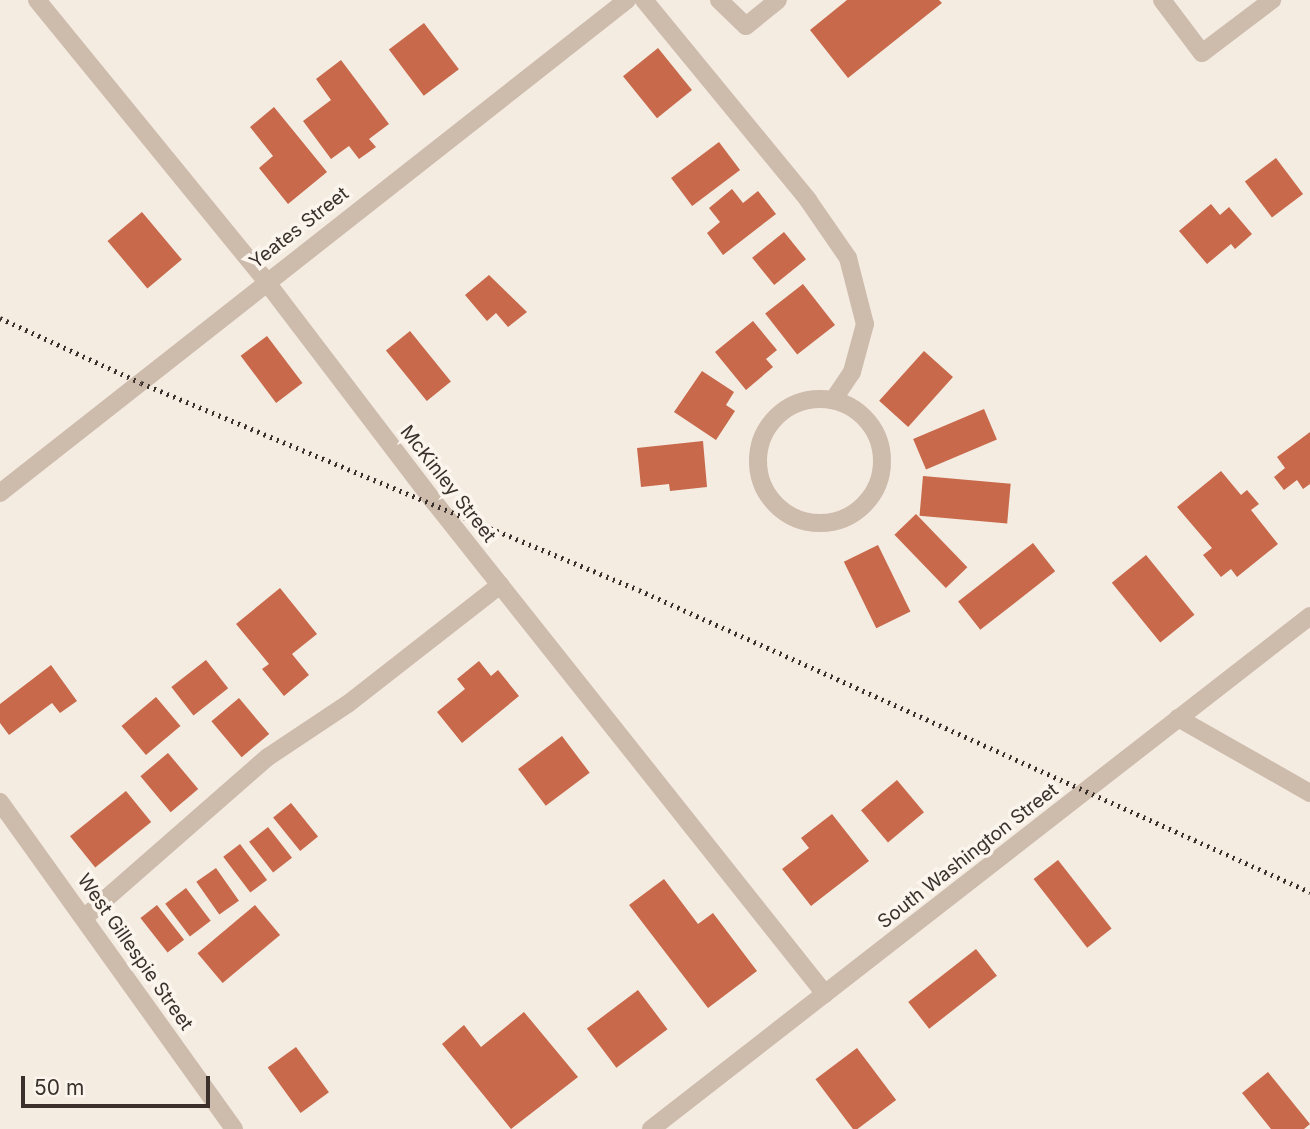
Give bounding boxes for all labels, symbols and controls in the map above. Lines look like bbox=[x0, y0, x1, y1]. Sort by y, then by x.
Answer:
street label: Yeates Street bbox=[245, 182, 353, 274]
street label: McKinley Street bbox=[395, 421, 501, 547]
street label: South Washington Street bbox=[873, 779, 1063, 933]
street label: West Gillespie Street bbox=[72, 869, 198, 1035]
scale bar bbox=[24, 1062, 214, 1106]
text: 50 m bbox=[34, 1075, 84, 1100]

